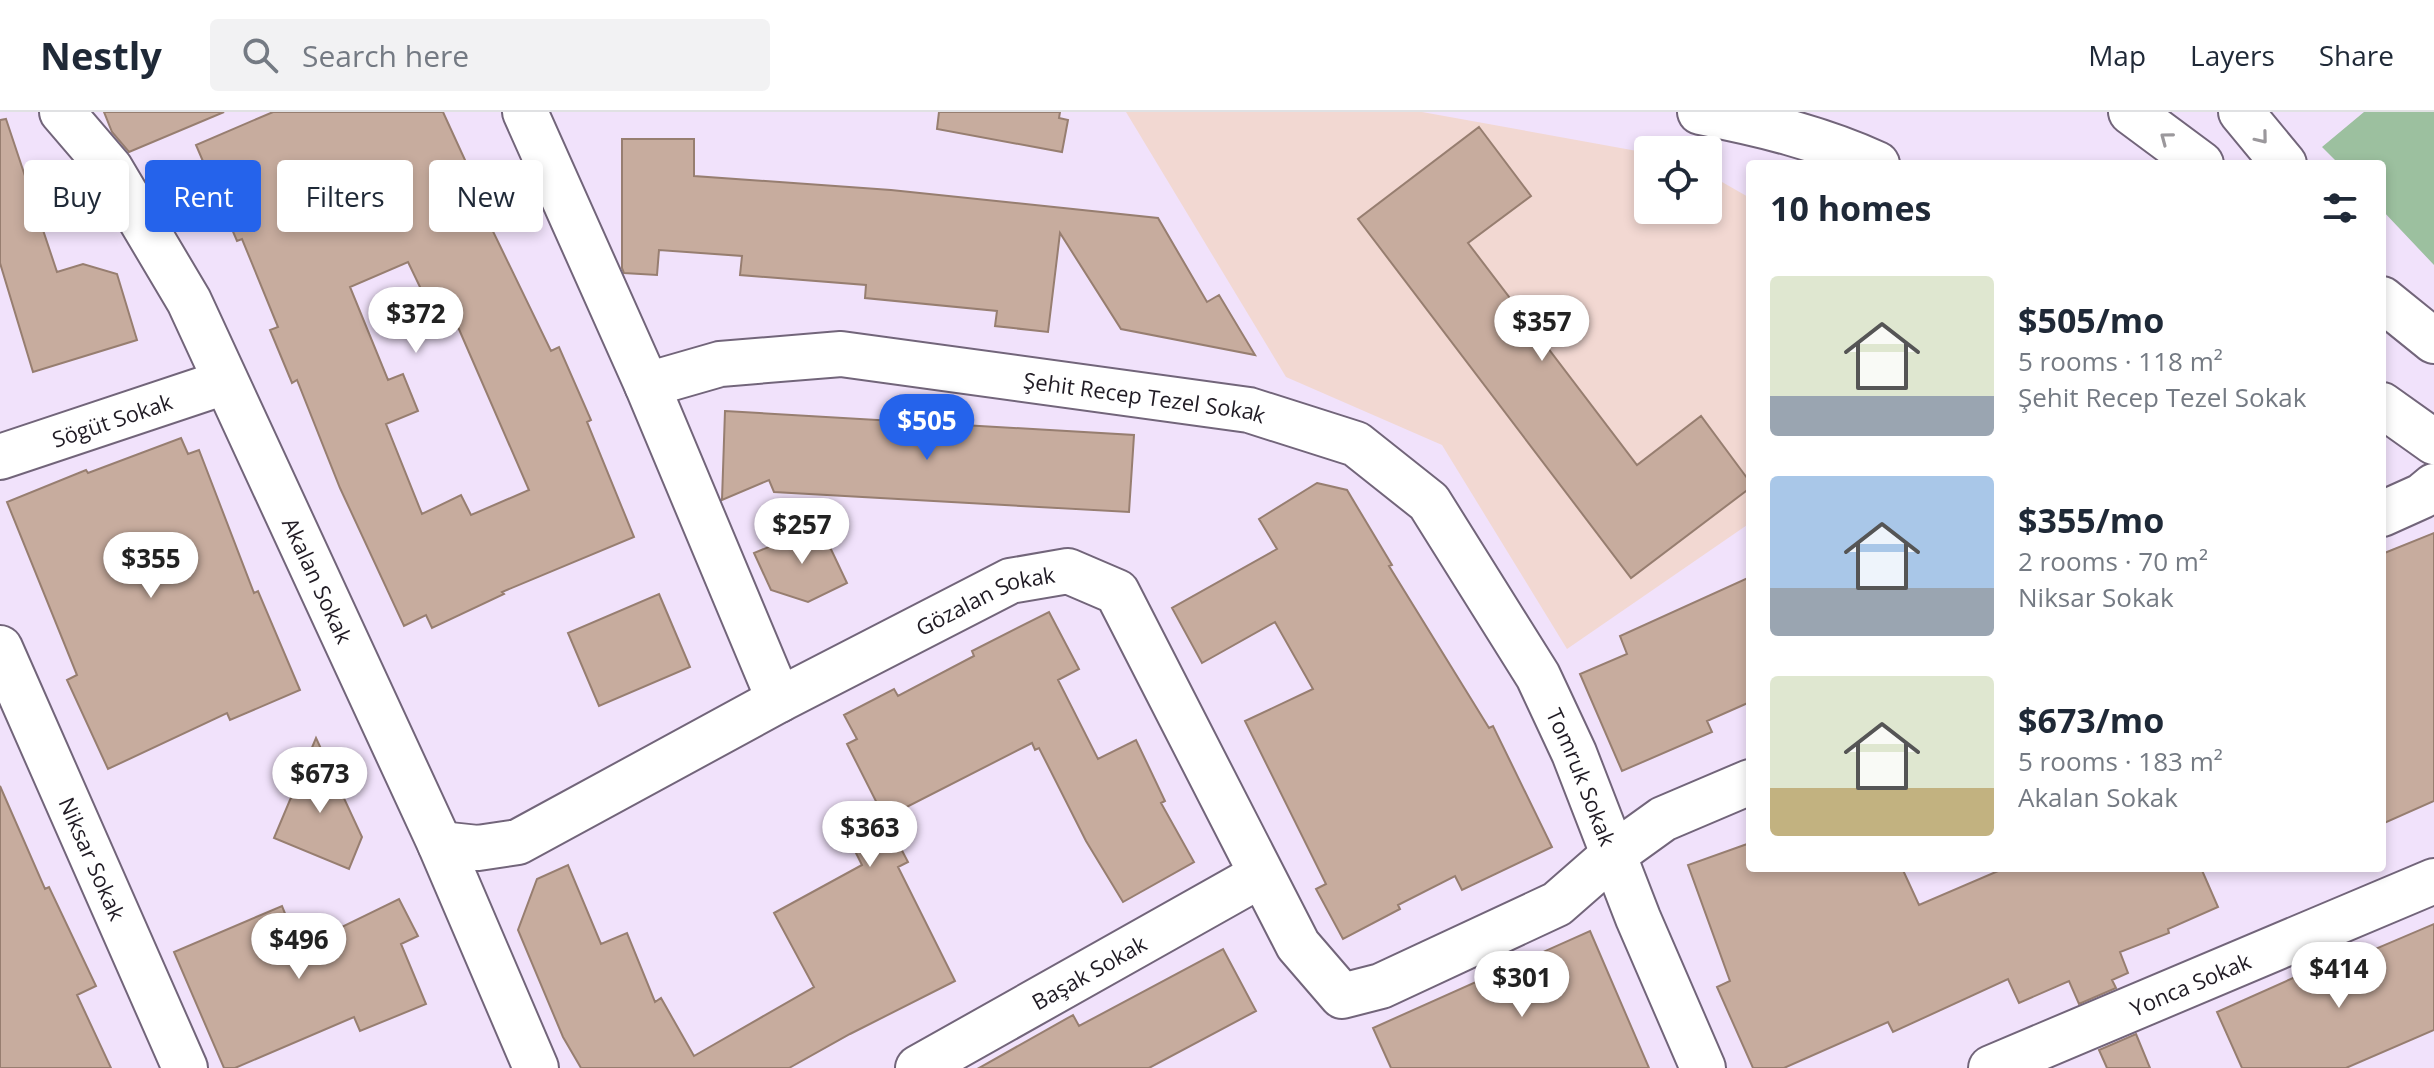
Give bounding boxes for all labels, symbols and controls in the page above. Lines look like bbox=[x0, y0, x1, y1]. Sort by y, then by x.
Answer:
search box bbox=[210, 19, 770, 91]
text: Nestly bbox=[40, 29, 162, 81]
icon: search bbox=[238, 33, 282, 77]
text: Search here bbox=[302, 35, 469, 76]
text: Map bbox=[2088, 36, 2146, 74]
text: Layers bbox=[2190, 36, 2275, 74]
text: Share bbox=[2319, 36, 2394, 74]
one-way arrow bbox=[2252, 129, 2267, 143]
one-way arrow bbox=[2160, 133, 2175, 148]
map controls bbox=[1634, 136, 1722, 224]
button: locate bbox=[1634, 136, 1722, 224]
chip: Buy bbox=[24, 160, 129, 232]
chip: Rent bbox=[145, 160, 261, 232]
chip: Filters bbox=[277, 160, 413, 232]
chip: New bbox=[429, 160, 543, 232]
text: 10 homes bbox=[1770, 185, 1931, 231]
icon: filters bbox=[2318, 186, 2362, 230]
pin: $372 bbox=[369, 287, 463, 355]
text: $372 bbox=[386, 295, 446, 331]
pin: $357 bbox=[1495, 295, 1589, 363]
text: $505/mo bbox=[2018, 297, 2164, 343]
text: $357 bbox=[1512, 303, 1572, 339]
icon: home bbox=[1834, 308, 1930, 404]
text: 5 rooms · 118 m² bbox=[2018, 343, 2223, 379]
street label: Şehit Recep Tezel Sokak bbox=[1022, 364, 1270, 430]
text: Şehit Recep Tezel Sokak bbox=[2018, 379, 2306, 415]
street label: Sögüt Sokak bbox=[48, 386, 176, 454]
pin: $505 bbox=[880, 394, 974, 462]
text: $505 bbox=[897, 402, 957, 438]
text: $355/mo bbox=[2018, 497, 2164, 543]
pin: $257 bbox=[755, 498, 849, 566]
text: $257 bbox=[772, 506, 832, 542]
icon: home bbox=[1834, 508, 1930, 604]
street label: Akalan Sokak bbox=[276, 512, 360, 648]
pin: $355 bbox=[104, 532, 198, 600]
text: $355 bbox=[121, 540, 181, 576]
text: 2 rooms · 70 m² bbox=[2018, 543, 2208, 579]
street label: Gözalan Sokak bbox=[910, 558, 1057, 642]
text: Niksar Sokak bbox=[2018, 579, 2174, 615]
text: $673/mo bbox=[2018, 697, 2164, 743]
street label: Tomruk Sokak bbox=[1540, 703, 1624, 850]
icon: home bbox=[1834, 708, 1930, 804]
text: 5 rooms · 183 m² bbox=[2018, 743, 2223, 779]
pin: $673 bbox=[273, 747, 367, 815]
text: $673 bbox=[290, 755, 350, 791]
text: Akalan Sokak bbox=[2018, 779, 2178, 815]
street label: Niksar Sokak bbox=[52, 792, 133, 925]
pin: $363 bbox=[823, 801, 917, 869]
text: $363 bbox=[840, 809, 900, 845]
pin: $496 bbox=[252, 913, 346, 981]
text: $496 bbox=[269, 921, 329, 957]
street label: Başak Sokak bbox=[1026, 927, 1152, 1016]
pin: $414 bbox=[2292, 942, 2386, 1010]
street label: Yonca Sokak bbox=[2125, 945, 2255, 1023]
text: $414 bbox=[2309, 950, 2369, 986]
pin: $301 bbox=[1475, 951, 1569, 1019]
text: $301 bbox=[1492, 959, 1552, 995]

